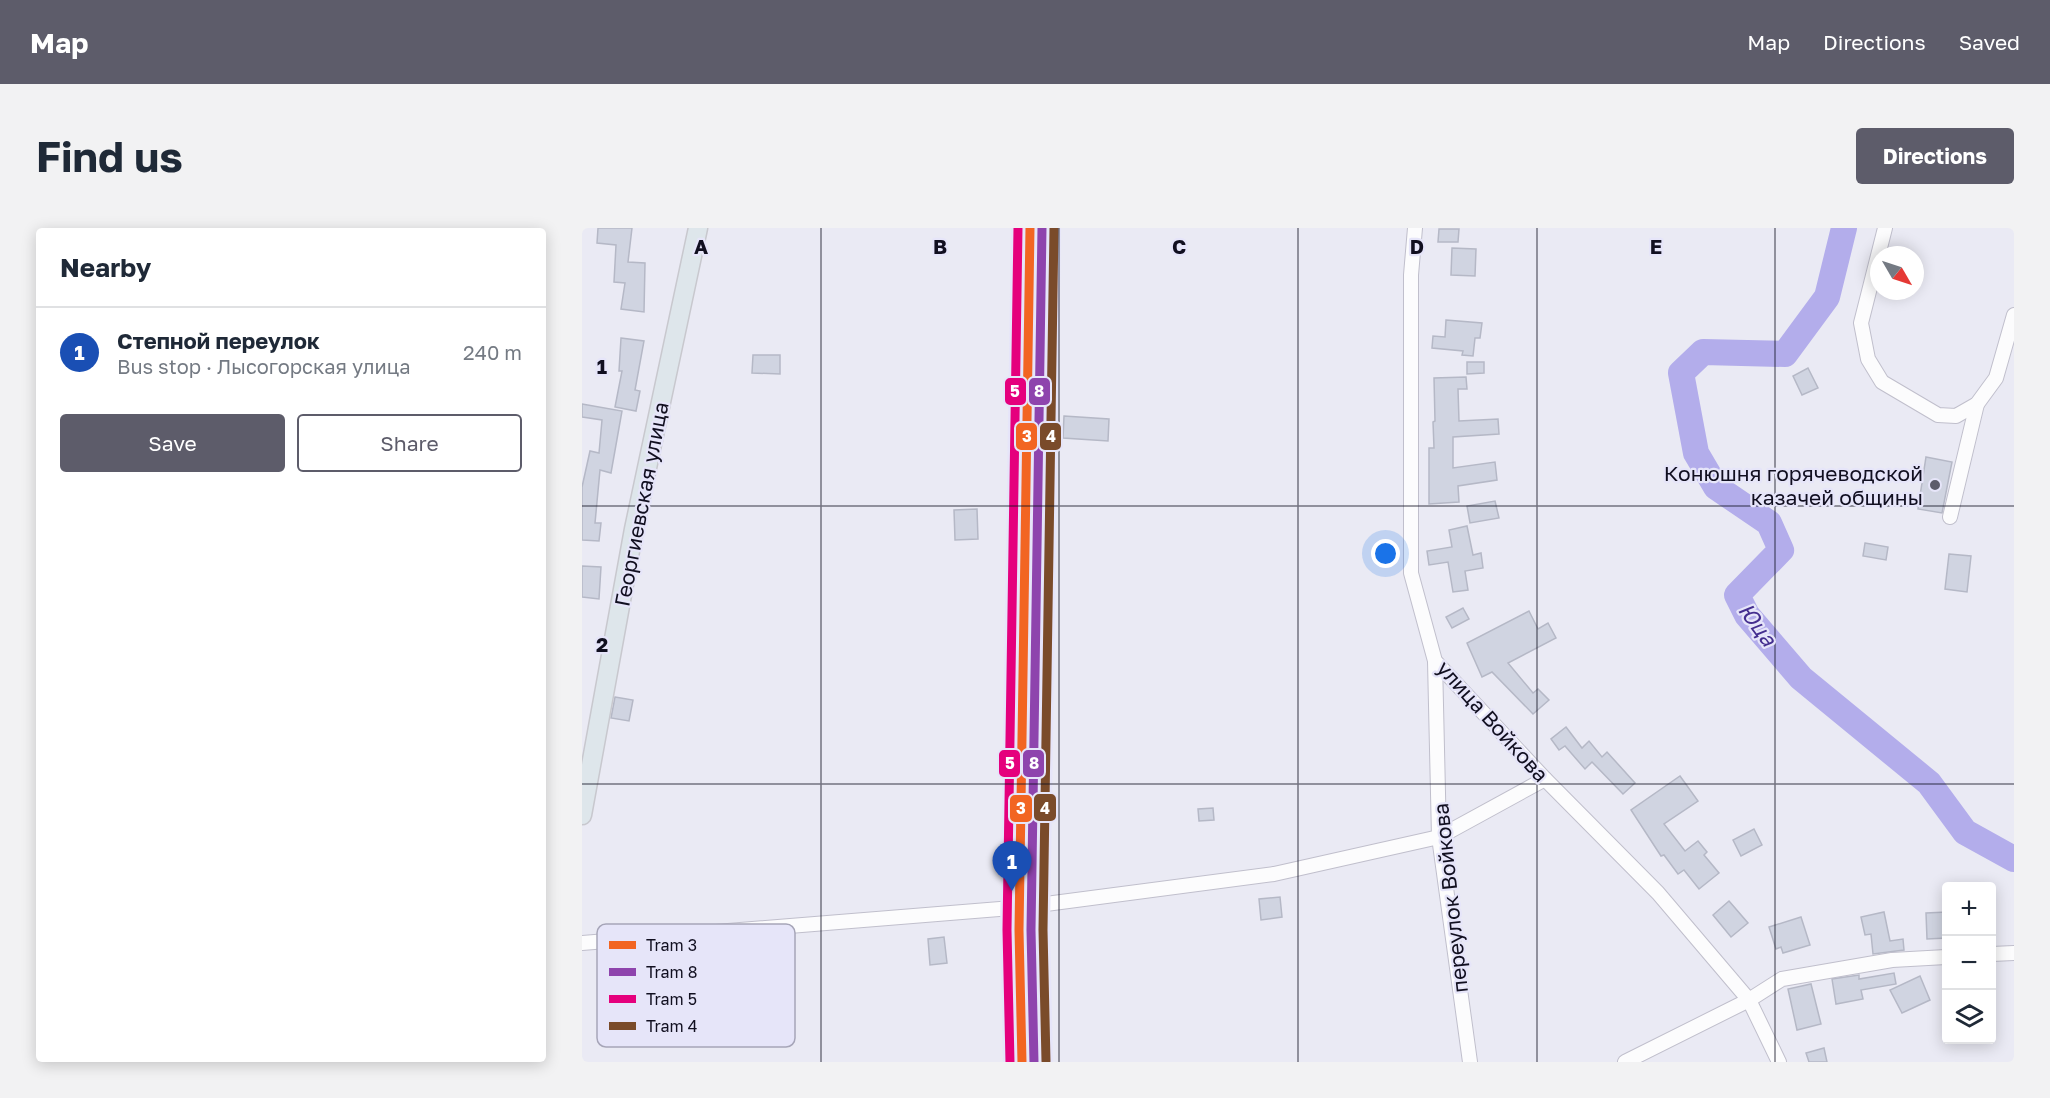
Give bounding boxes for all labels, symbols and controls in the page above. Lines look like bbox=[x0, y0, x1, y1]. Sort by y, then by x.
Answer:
text: Map bbox=[30, 26, 88, 59]
text: Map bbox=[1747, 29, 1790, 55]
text: Directions bbox=[1823, 29, 1926, 55]
text: Saved bbox=[1959, 29, 2020, 55]
button: Directions bbox=[1856, 128, 2014, 184]
text: Find us bbox=[36, 131, 183, 181]
text: A bbox=[694, 234, 708, 258]
text: B bbox=[933, 234, 947, 258]
text: C bbox=[1172, 234, 1186, 258]
text: D bbox=[1410, 234, 1424, 258]
text: E bbox=[1650, 234, 1662, 258]
north arrow bbox=[1870, 246, 1924, 300]
text: Nearby bbox=[60, 252, 151, 283]
text: Степной переулок bbox=[117, 327, 320, 354]
text: 1 bbox=[74, 340, 85, 364]
text: 240 m bbox=[463, 340, 522, 364]
text: Bus stop · Лысогорская улица bbox=[117, 354, 411, 378]
text: 1 bbox=[597, 354, 607, 378]
line badge: 5 bbox=[1004, 377, 1027, 406]
line badge: 8 bbox=[1028, 377, 1051, 406]
text: 5 bbox=[1010, 381, 1020, 401]
text: 8 bbox=[1034, 381, 1044, 401]
street label: Георгиевская улица bbox=[608, 400, 674, 608]
button: Save bbox=[60, 414, 285, 472]
button: Share bbox=[297, 414, 522, 472]
line badge: 3 bbox=[1015, 422, 1038, 451]
line badge: 4 bbox=[1039, 422, 1062, 451]
text: 3 bbox=[1022, 426, 1032, 446]
text: 4 bbox=[1046, 426, 1056, 446]
place label: Конюшня горячеводской казачей общины bbox=[1664, 460, 1923, 510]
marker: Конюшня горячеводской казачей общины bbox=[1928, 478, 1942, 492]
your location bbox=[1371, 539, 1400, 568]
water label: Юца bbox=[1733, 597, 1784, 652]
text: 2 bbox=[596, 632, 608, 656]
street label: улица Войкова bbox=[1432, 655, 1554, 787]
line badge: 5 bbox=[998, 749, 1021, 778]
line badge: 8 bbox=[1022, 749, 1045, 778]
text: 5 bbox=[1005, 753, 1015, 773]
text: 8 bbox=[1029, 753, 1039, 773]
line badge: 4 bbox=[1033, 793, 1057, 822]
line badge: 3 bbox=[1009, 794, 1033, 823]
text: 3 bbox=[1016, 798, 1026, 818]
text: 4 bbox=[1040, 798, 1050, 818]
street label: переулок Войкова bbox=[1427, 802, 1473, 994]
pin: 1 bbox=[992, 842, 1032, 891]
map controls bbox=[1942, 882, 1996, 1044]
button: + bbox=[1942, 882, 1996, 936]
legend bbox=[597, 924, 795, 1047]
text: Tram 3 bbox=[646, 935, 697, 955]
button: − bbox=[1942, 936, 1996, 990]
text: Tram 8 bbox=[646, 962, 698, 982]
text: Tram 5 bbox=[646, 989, 697, 1009]
button: layers bbox=[1942, 990, 1996, 1044]
text: Tram 4 bbox=[646, 1016, 698, 1036]

